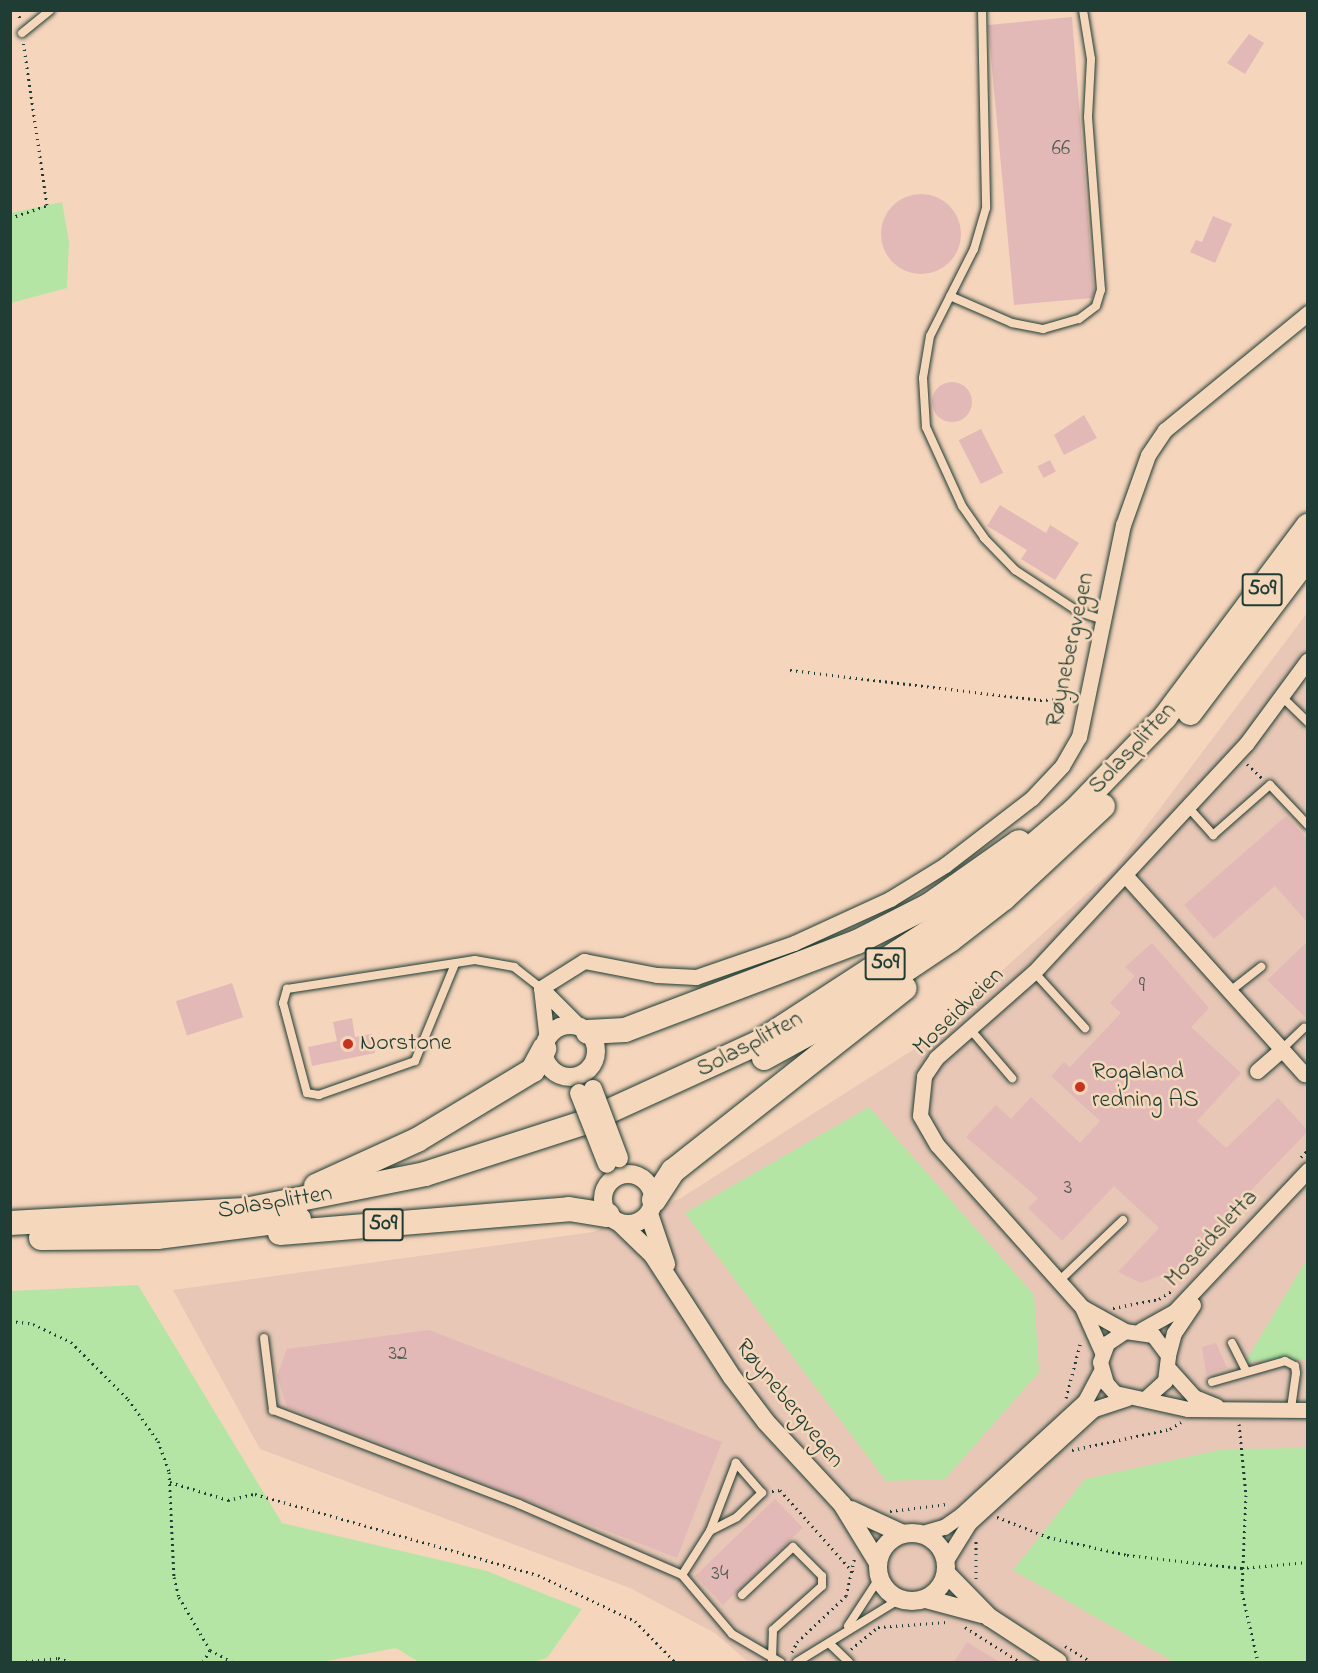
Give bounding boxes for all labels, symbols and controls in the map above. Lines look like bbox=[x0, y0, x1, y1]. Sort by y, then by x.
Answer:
house number: 66 bbox=[1052, 136, 1070, 162]
street label: Røynebergvegen bbox=[1041, 570, 1101, 730]
road number: 509 bbox=[1241, 571, 1283, 609]
street label: Solasplitten bbox=[1083, 697, 1183, 801]
road number: 509 bbox=[864, 945, 906, 983]
street label: Moseidveien bbox=[907, 962, 1011, 1062]
house number: 9 bbox=[1139, 973, 1145, 999]
street label: Solasplitten bbox=[692, 1005, 808, 1085]
place label: Norstone bbox=[360, 1030, 451, 1058]
marker: Norstone bbox=[341, 1037, 355, 1051]
place label: Rogaland redning AS bbox=[1092, 1059, 1199, 1115]
marker: Rogaland redning AS bbox=[1073, 1080, 1087, 1094]
house number: 3 bbox=[1064, 1175, 1072, 1201]
street label: Solasplitten bbox=[216, 1180, 334, 1226]
street label: Moseidsletta bbox=[1159, 1184, 1265, 1294]
road number: 509 bbox=[362, 1206, 404, 1244]
street label: Røynebergvegen bbox=[728, 1334, 850, 1474]
house number: 32 bbox=[388, 1341, 408, 1367]
house number: 34 bbox=[711, 1561, 729, 1587]

